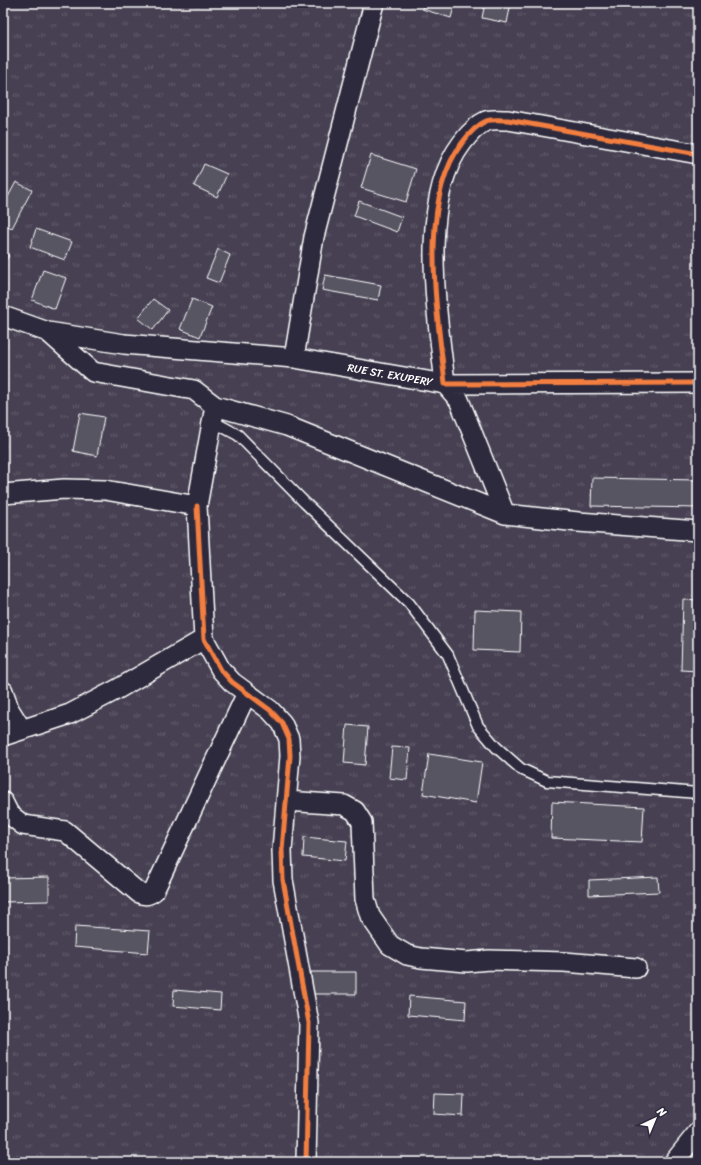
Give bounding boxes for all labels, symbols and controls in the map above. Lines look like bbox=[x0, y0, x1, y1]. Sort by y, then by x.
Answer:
street label: RUE ST. EXUPERY bbox=[346, 358, 435, 392]
north arrow bbox=[635, 1099, 675, 1139]
text: N bbox=[652, 1102, 671, 1122]

